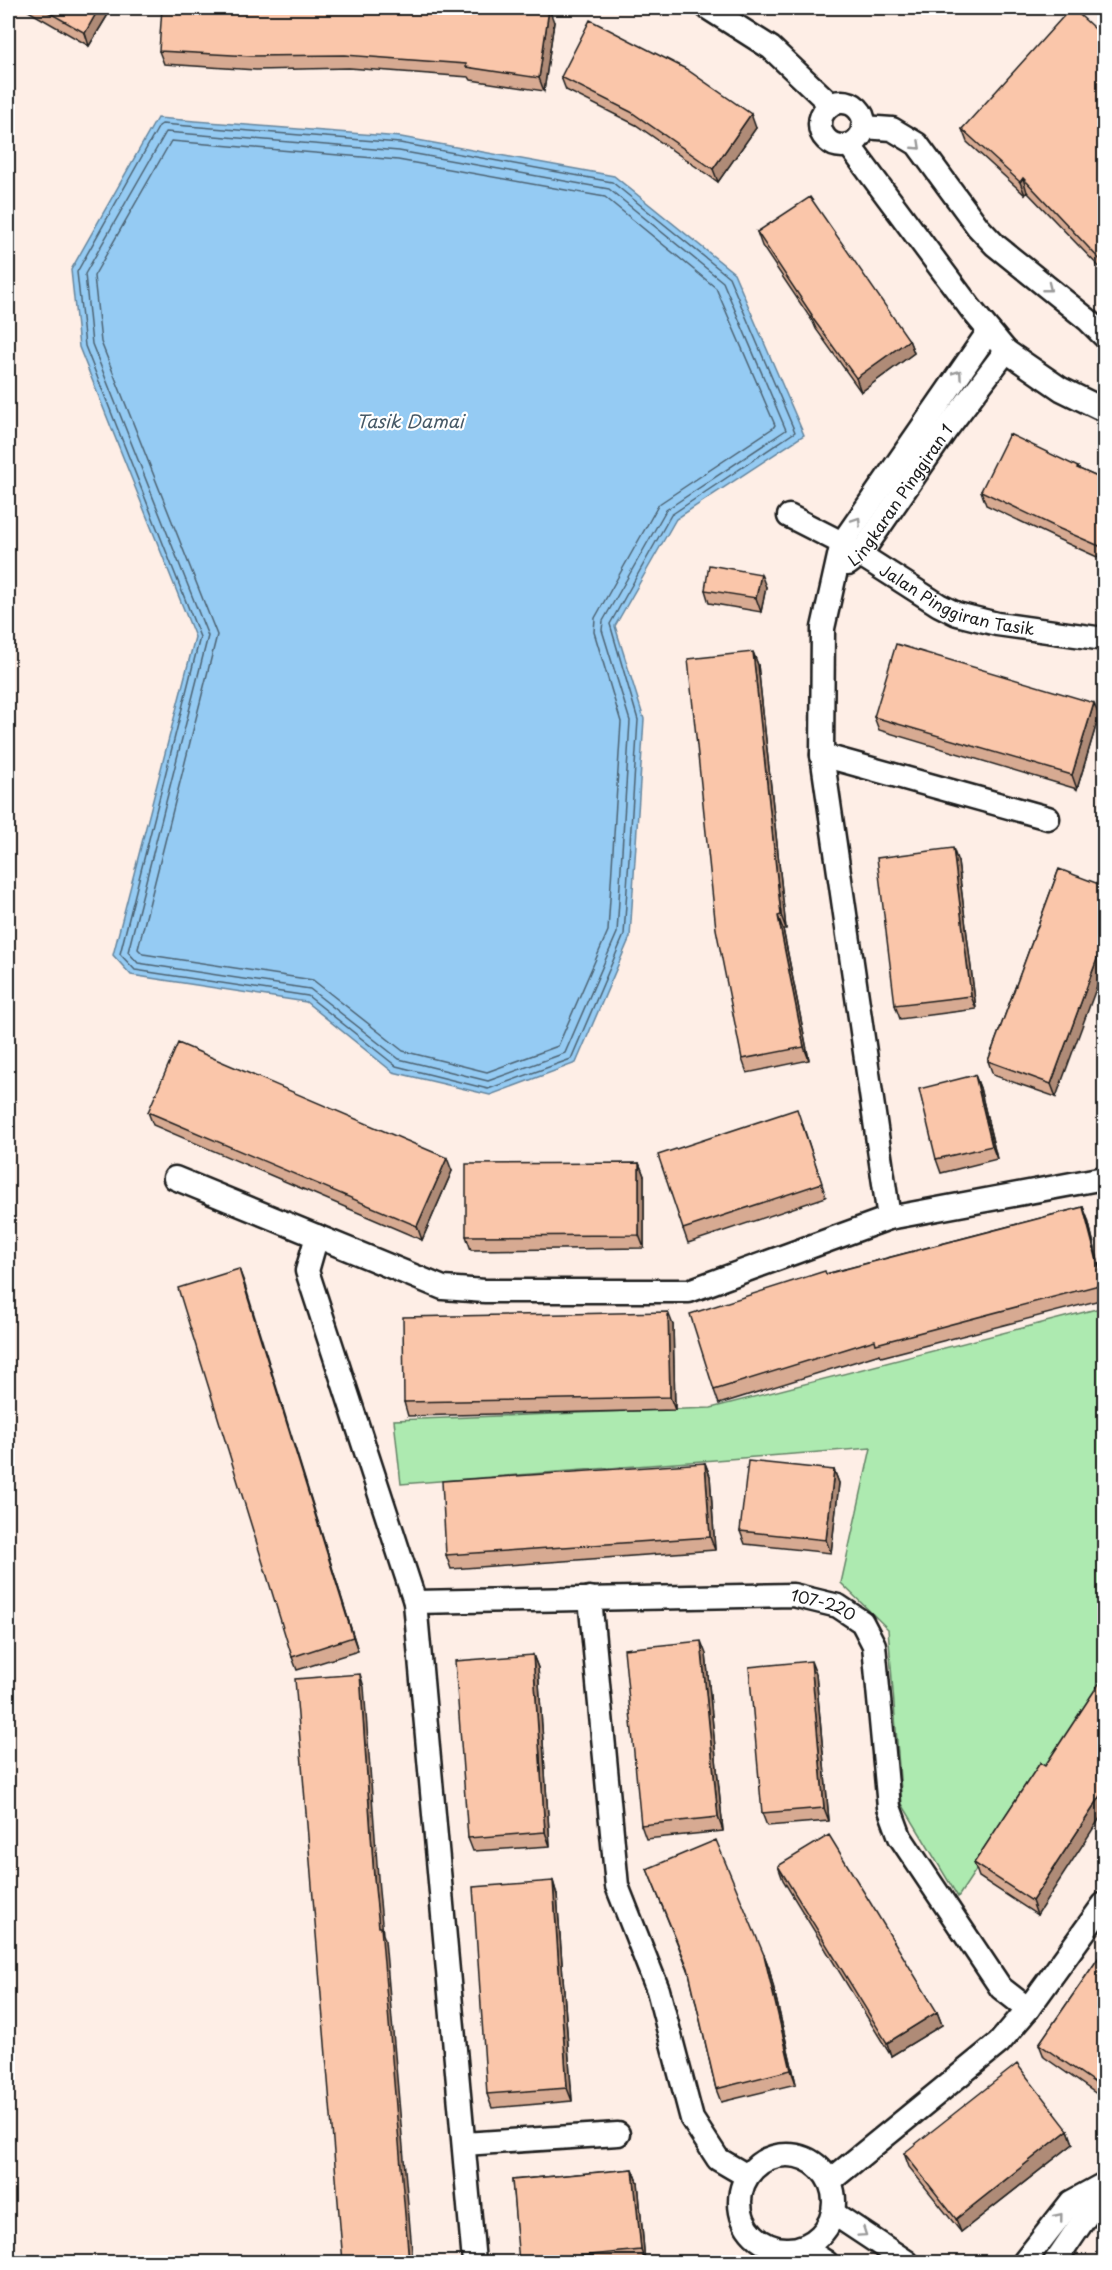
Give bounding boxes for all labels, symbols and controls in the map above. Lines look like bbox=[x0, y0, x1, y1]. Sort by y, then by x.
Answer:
one-way arrow bbox=[910, 139, 920, 150]
one-way arrow bbox=[1041, 281, 1052, 292]
one-way arrow bbox=[951, 370, 962, 381]
water label: Tasik Damai bbox=[356, 407, 467, 434]
street label: Lingkaran Pinggiran 1 bbox=[842, 418, 958, 571]
one-way arrow bbox=[850, 517, 861, 528]
street label: Jalan Pinggiran Tasik bbox=[875, 557, 1037, 640]
street label: 107-220 bbox=[788, 1582, 861, 1626]
one-way arrow bbox=[1051, 2213, 1062, 2224]
one-way arrow bbox=[856, 2226, 867, 2237]

